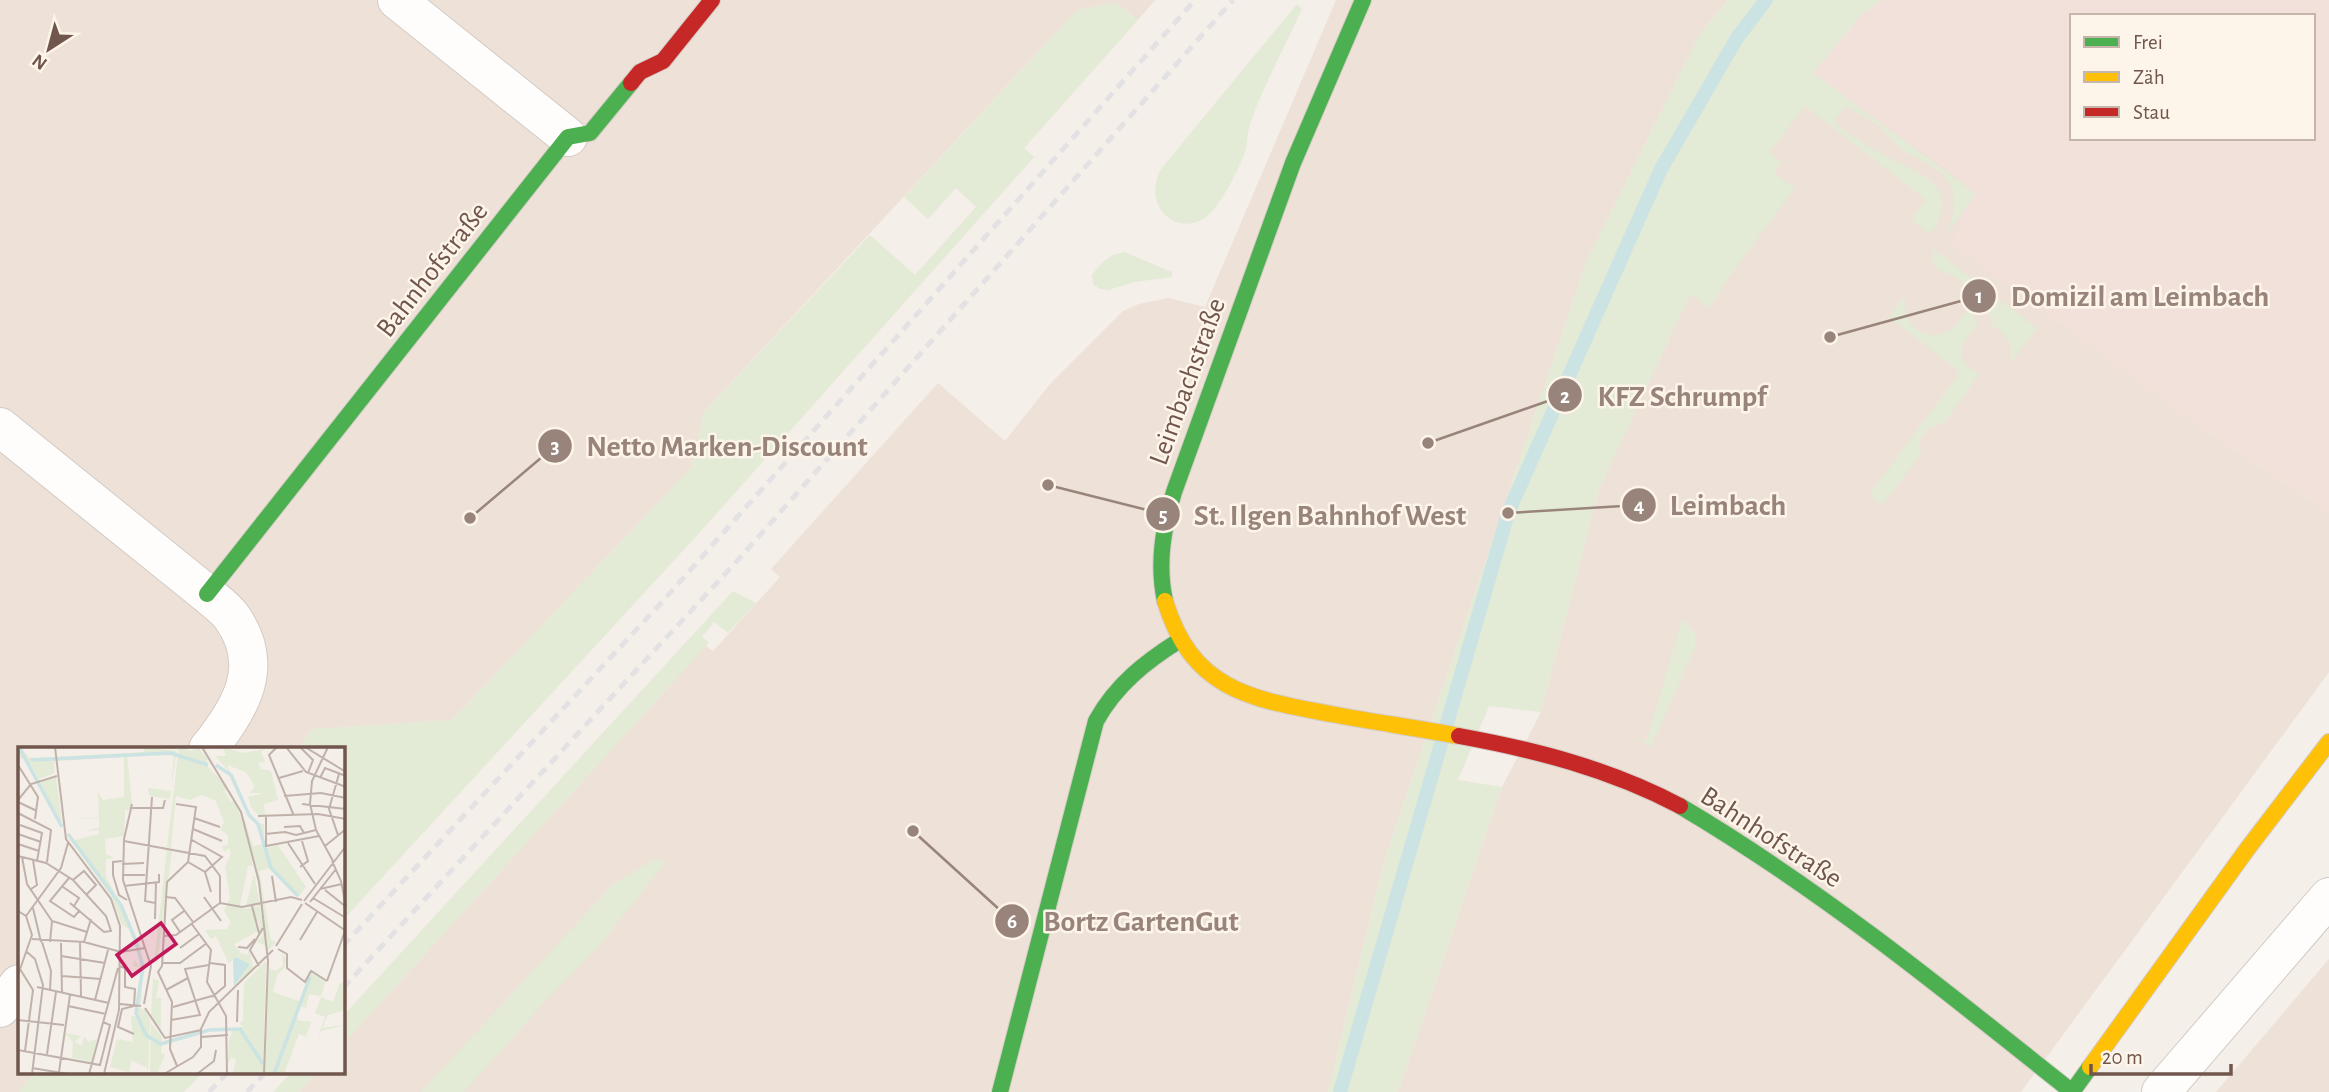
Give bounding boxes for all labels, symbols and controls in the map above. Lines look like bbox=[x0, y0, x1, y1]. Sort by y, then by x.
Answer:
north arrow bbox=[14, 14, 84, 84]
legend bbox=[2070, 14, 2315, 140]
text: Frei bbox=[2133, 32, 2163, 53]
text: N bbox=[29, 50, 51, 73]
text: Zäh bbox=[2133, 67, 2165, 88]
text: Stau bbox=[2133, 102, 2170, 123]
street label: Bahnhofstraße bbox=[372, 198, 494, 343]
callout: Domizil am Leimbach bbox=[1961, 270, 2283, 321]
text: Domizil am Leimbach bbox=[2011, 282, 2269, 312]
text: 1 bbox=[1975, 286, 1983, 307]
street label: Leimbachstraße bbox=[1145, 294, 1231, 469]
callout: KFZ Schrumpf bbox=[1548, 370, 1780, 421]
text: KFZ Schrumpf bbox=[1597, 382, 1769, 412]
text: 2 bbox=[1560, 386, 1570, 407]
callout: Netto Marken-Discount bbox=[538, 420, 882, 471]
text: Netto Marken-Discount bbox=[586, 432, 868, 462]
text: 3 bbox=[550, 436, 560, 457]
callout: Leimbach bbox=[1621, 479, 1801, 530]
callout: St. Ilgen Bahnhof West bbox=[1145, 489, 1481, 540]
text: Leimbach bbox=[1670, 491, 1786, 521]
text: 4 bbox=[1634, 495, 1644, 516]
text: St. Ilgen Bahnhof West bbox=[1194, 501, 1466, 531]
text: 5 bbox=[1158, 505, 1168, 526]
inset map bbox=[18, 747, 345, 1074]
street label: Bahnhofstraße bbox=[1695, 782, 1847, 894]
callout: Bortz GartenGut bbox=[995, 895, 1253, 946]
text: Bortz GartenGut bbox=[1043, 907, 1239, 937]
text: 6 bbox=[1007, 911, 1017, 932]
scale bar bbox=[2091, 1032, 2231, 1076]
text: 20 m bbox=[2102, 1047, 2143, 1068]

